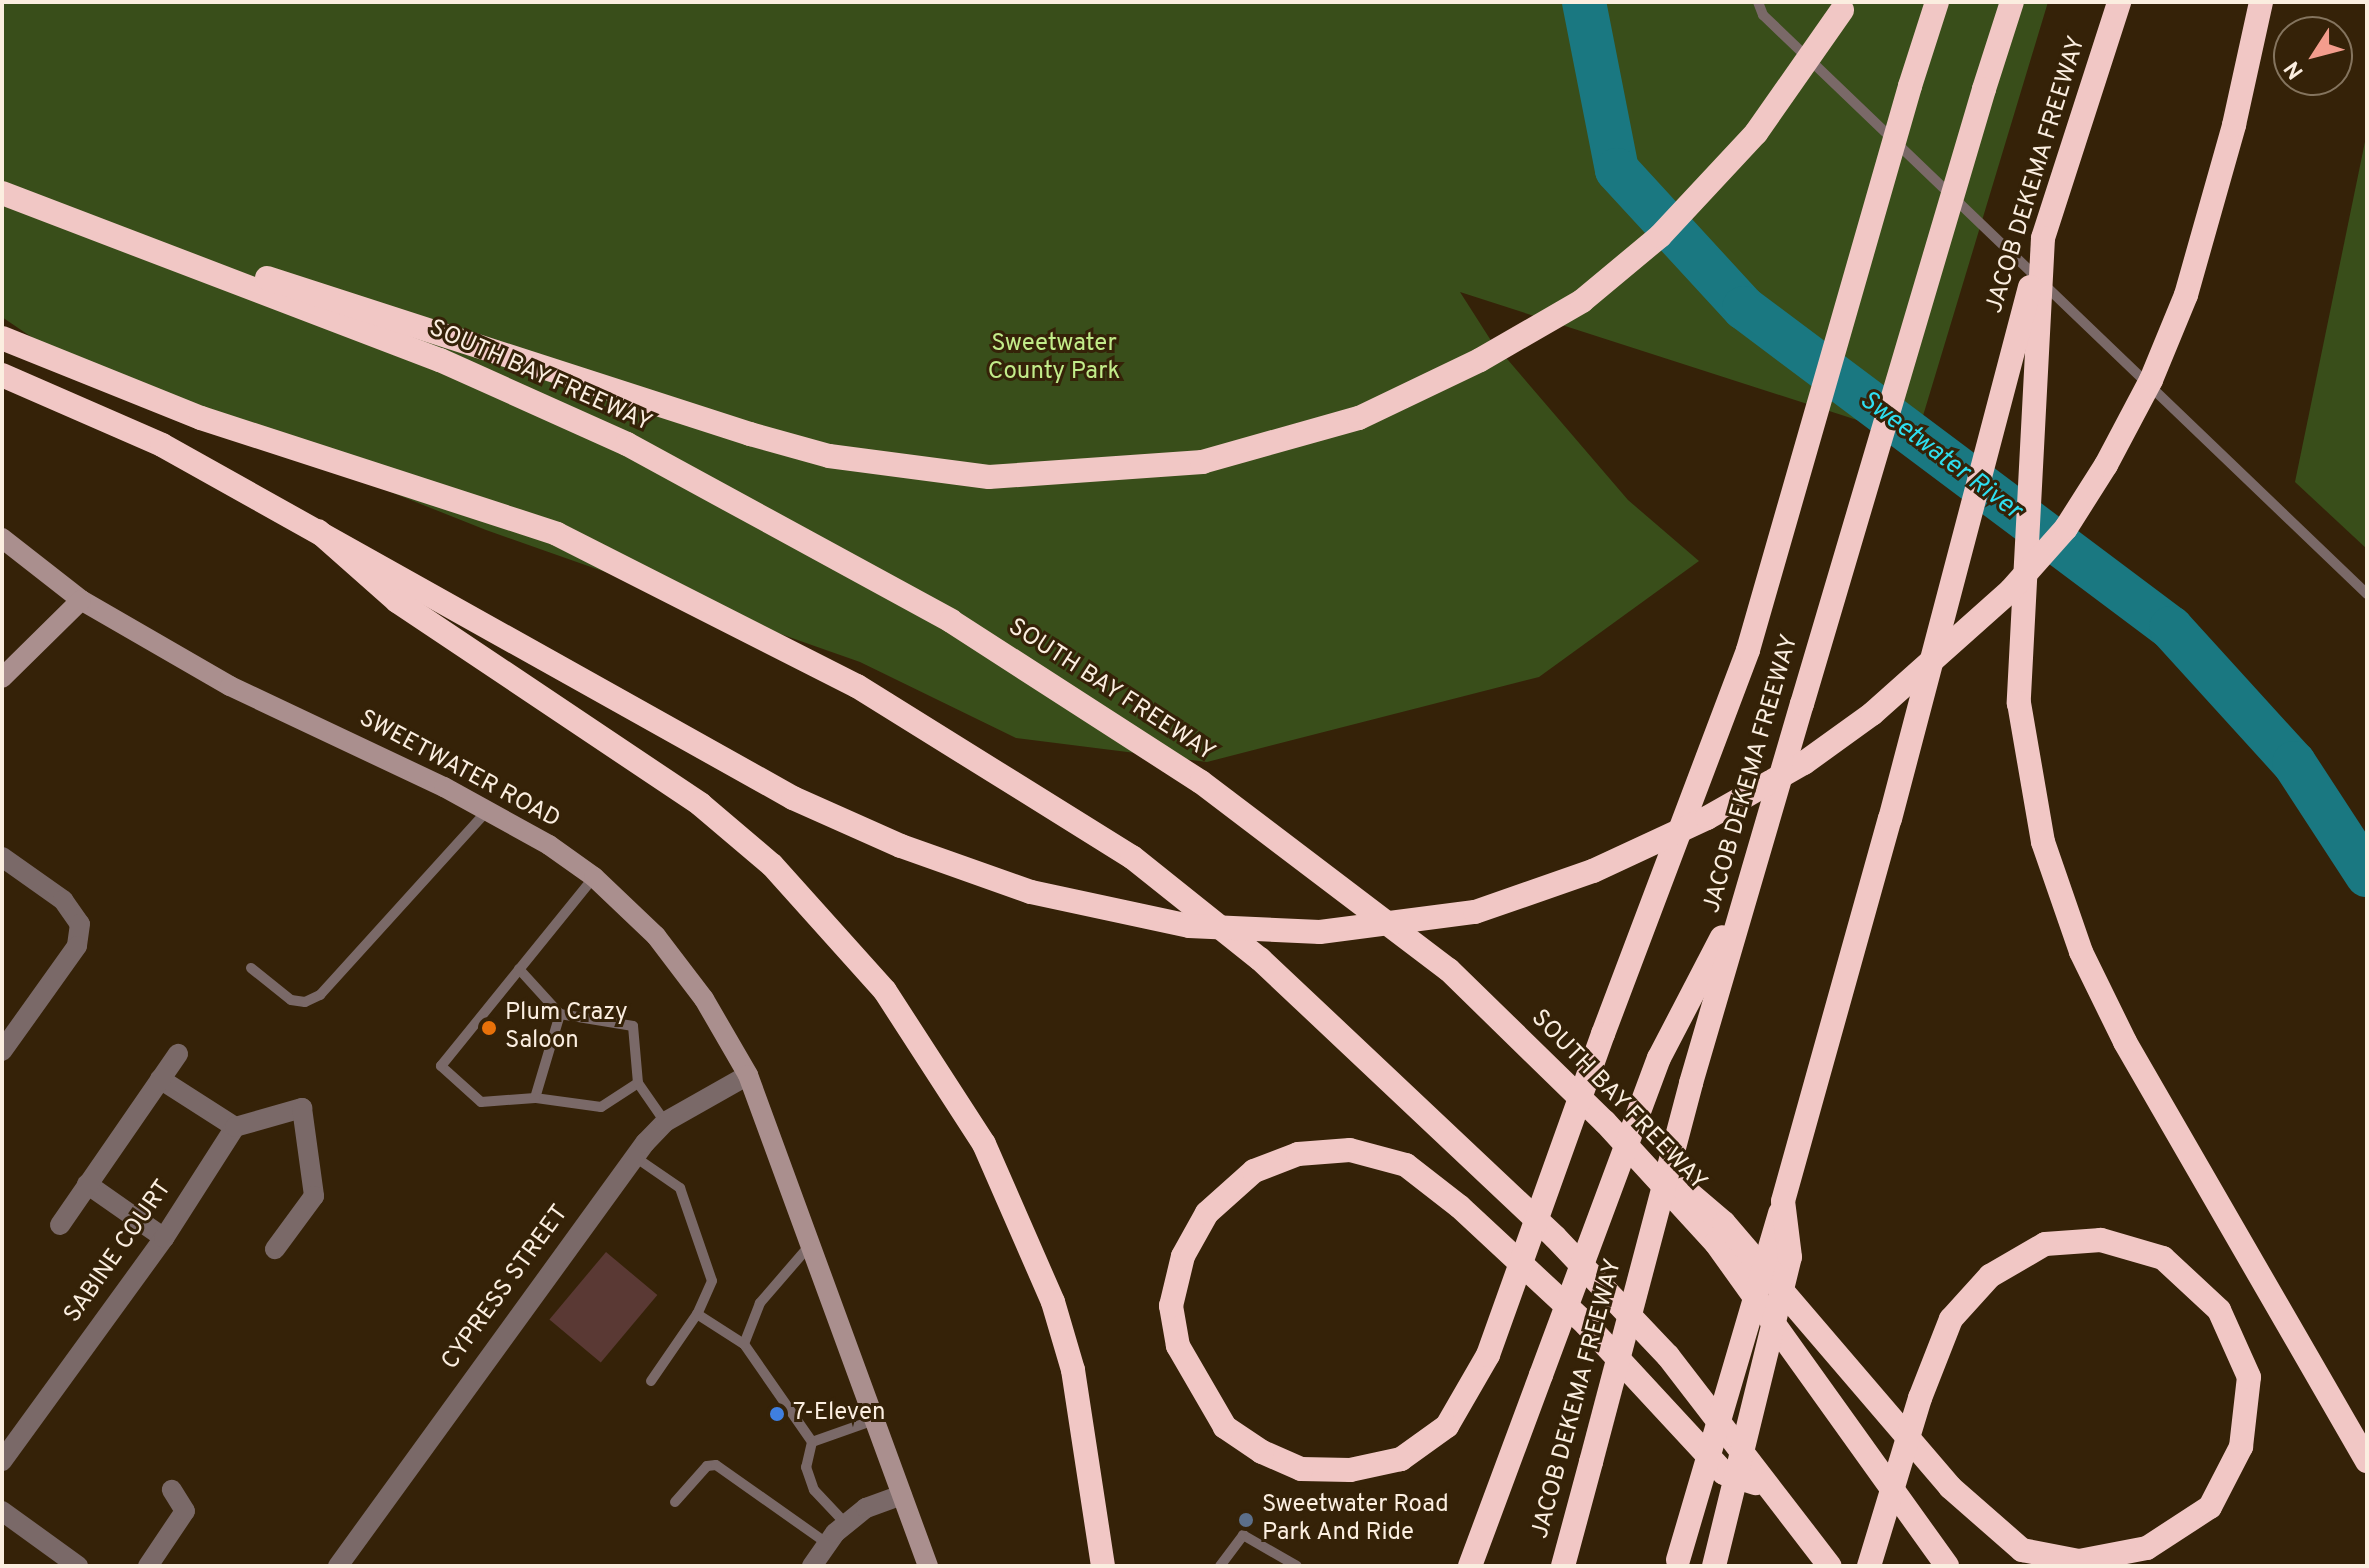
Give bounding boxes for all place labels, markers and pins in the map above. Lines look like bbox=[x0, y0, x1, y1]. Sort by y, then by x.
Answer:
place label: Plum Crazy Saloon bbox=[505, 1000, 628, 1056]
marker: Plum Crazy Saloon bbox=[480, 1019, 498, 1037]
place label: 7-Eleven bbox=[793, 1400, 886, 1428]
marker: 7-Eleven bbox=[768, 1405, 786, 1423]
place label: Sweetwater Road Park And Ride bbox=[1262, 1492, 1449, 1548]
marker: Sweetwater Road Park And Ride bbox=[1237, 1511, 1255, 1529]

